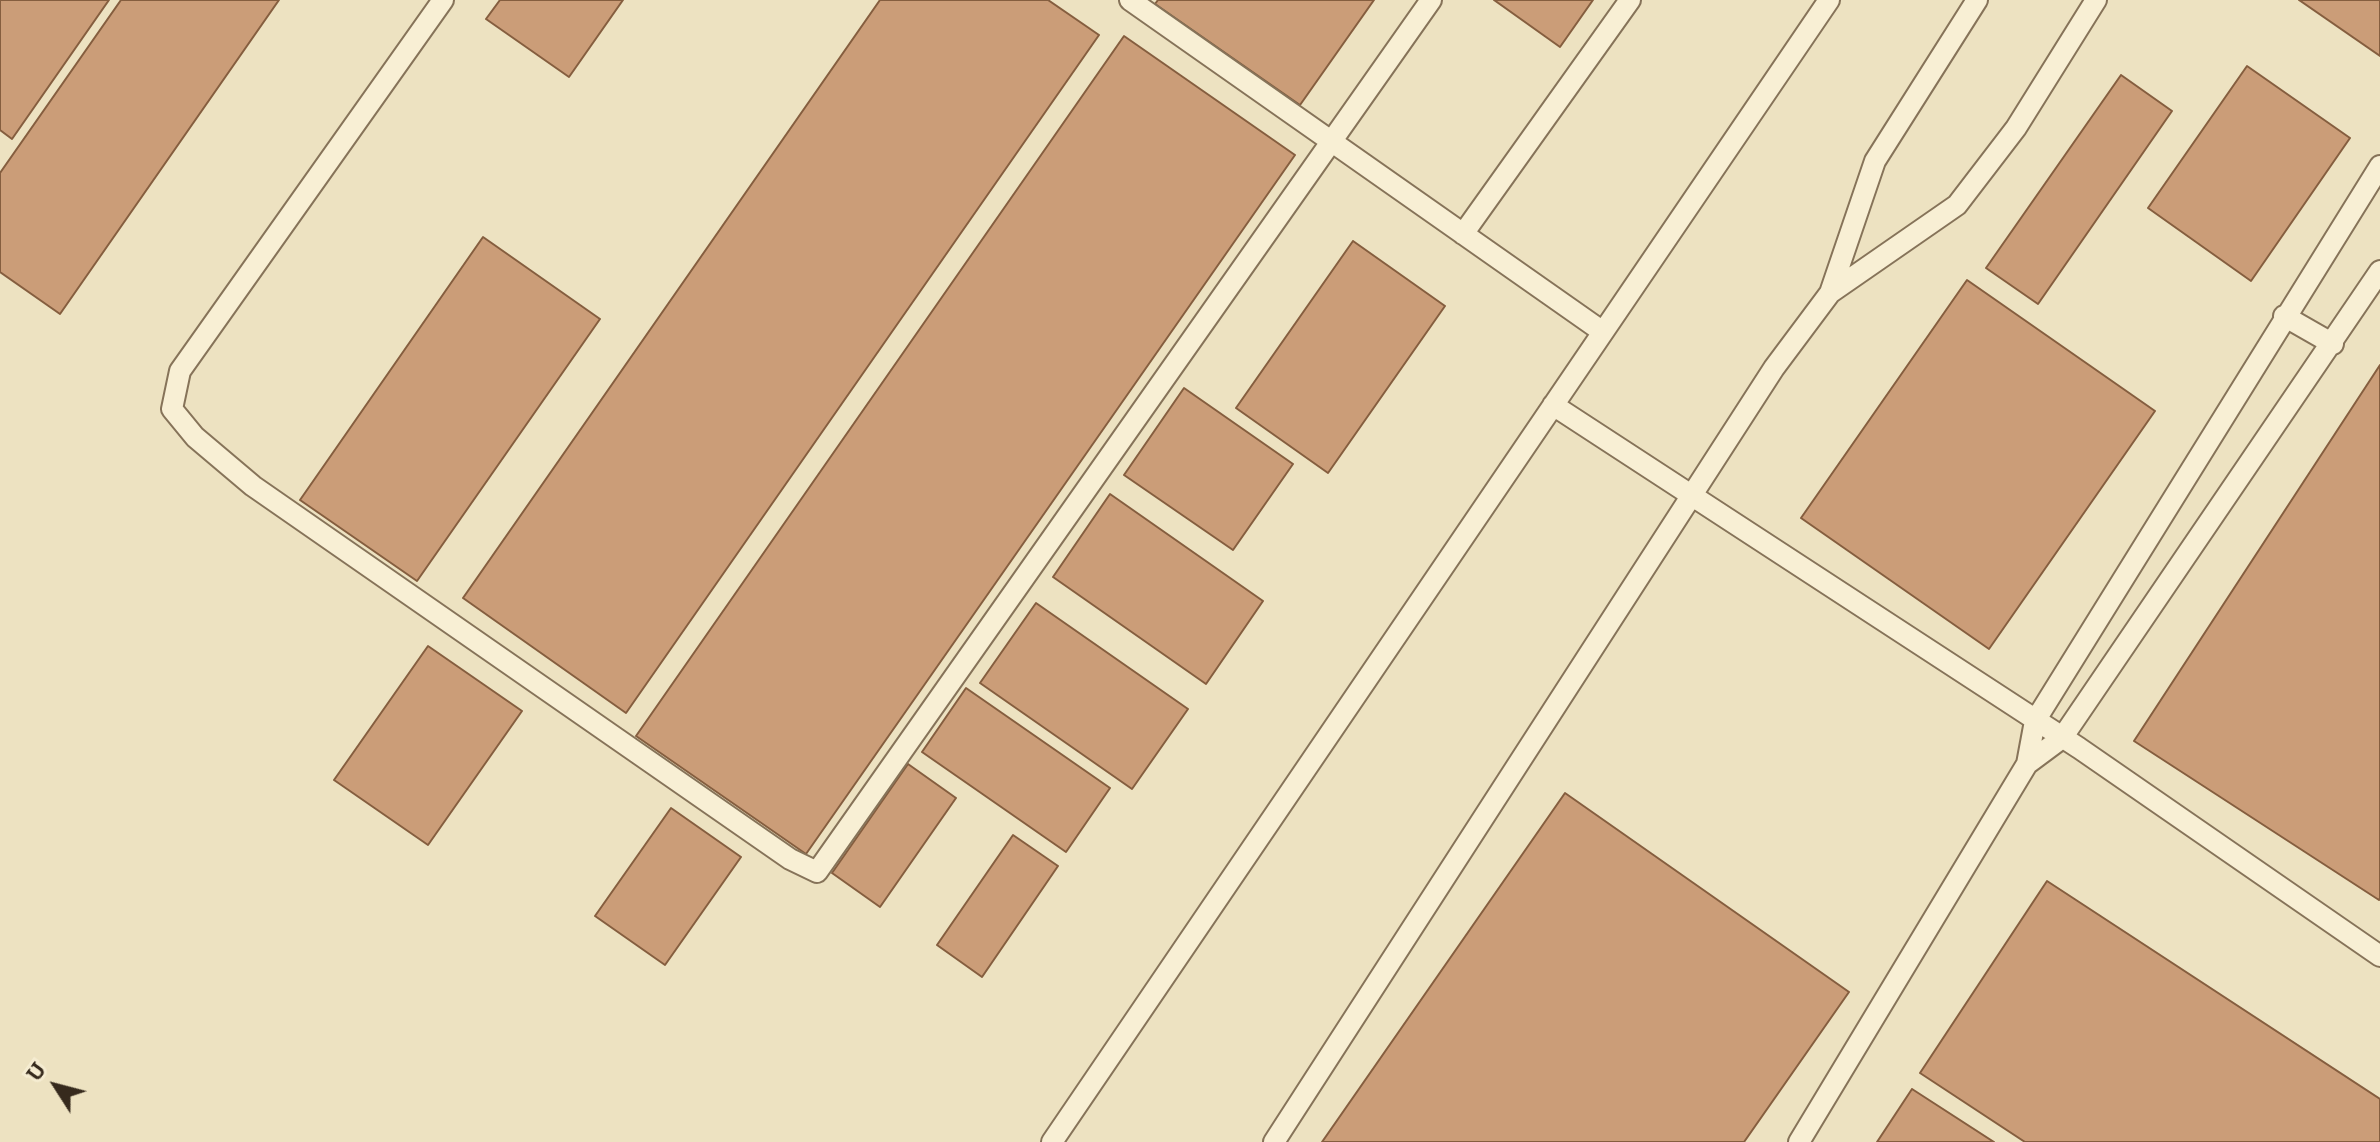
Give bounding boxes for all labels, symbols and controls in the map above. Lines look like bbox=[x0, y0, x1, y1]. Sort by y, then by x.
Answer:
north arrow bbox=[16, 1046, 96, 1126]
text: U bbox=[20, 1057, 52, 1086]

